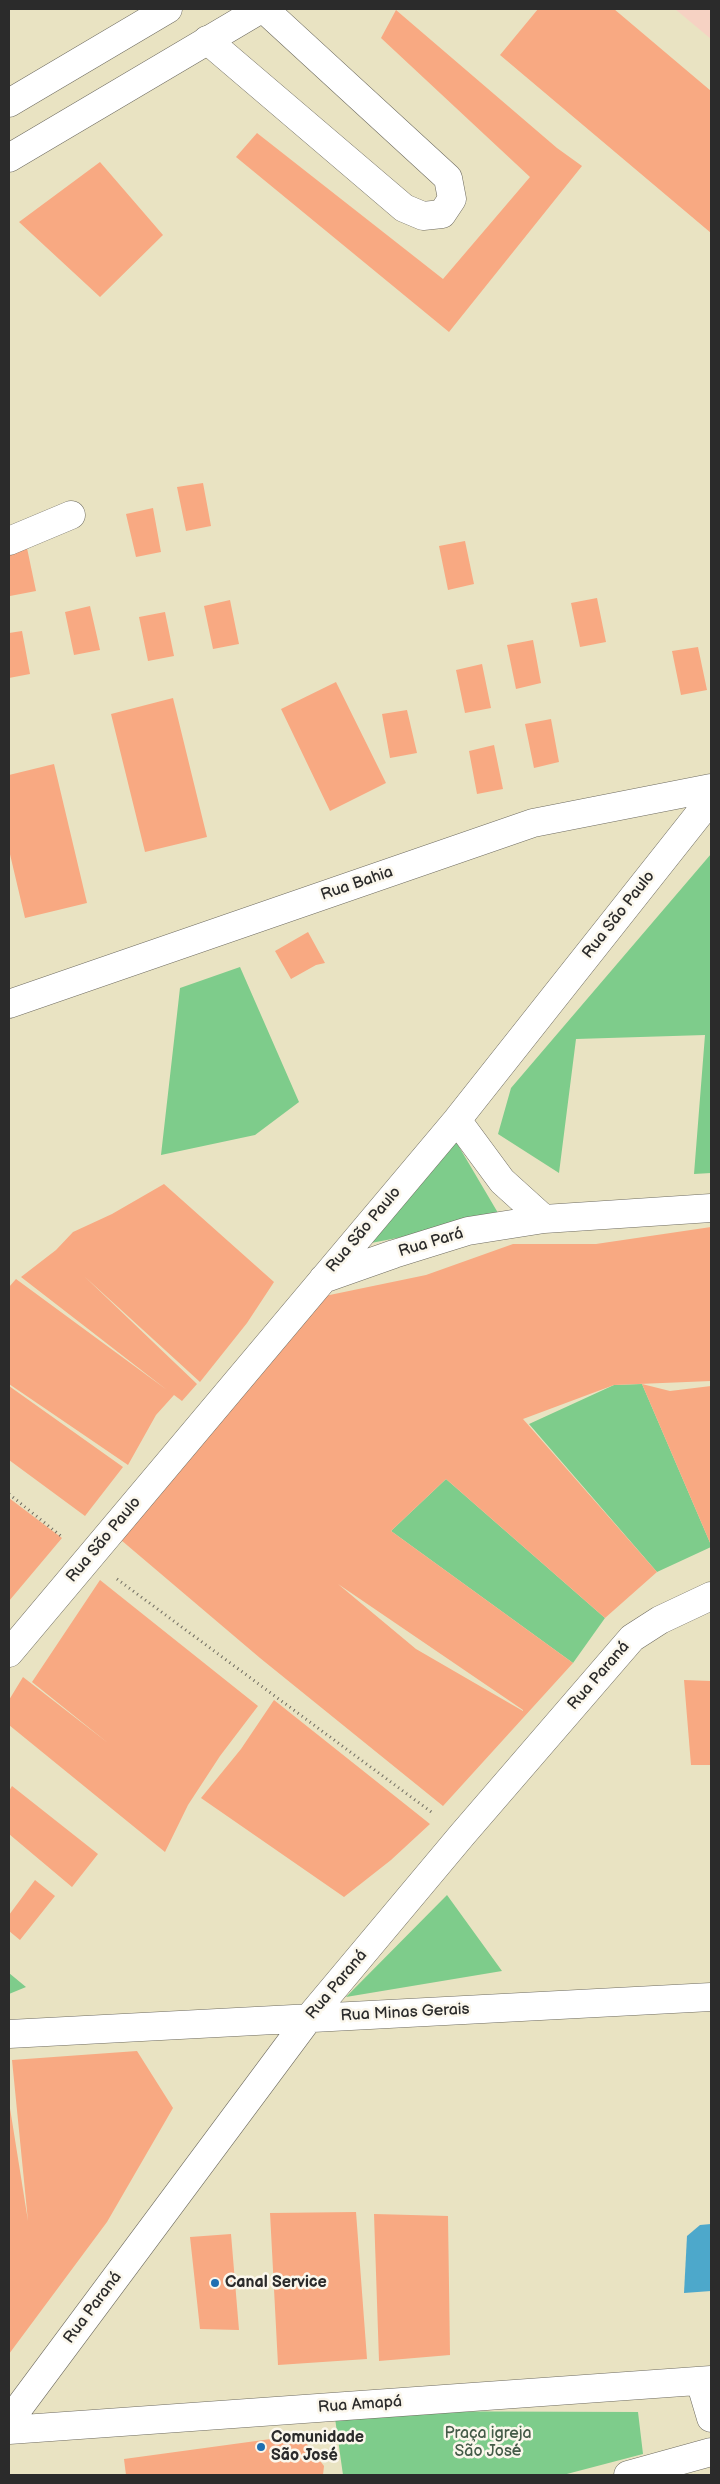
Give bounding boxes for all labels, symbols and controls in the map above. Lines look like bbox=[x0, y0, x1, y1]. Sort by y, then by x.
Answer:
street label: Rua Bahia bbox=[318, 863, 396, 905]
street label: Rua São Paulo bbox=[579, 867, 659, 963]
street label: Rua São Paulo bbox=[323, 1183, 405, 1277]
street label: Rua Pará bbox=[396, 1224, 466, 1262]
street label: Rua São Paulo bbox=[63, 1493, 145, 1587]
street label: Rua Paraná bbox=[564, 1638, 634, 1714]
street label: Rua Paraná bbox=[302, 1946, 372, 2024]
street label: Rua Minas Gerais bbox=[340, 2000, 470, 2026]
street label: Rua Paraná bbox=[60, 2268, 126, 2348]
place label: Canal Service bbox=[225, 2273, 327, 2293]
marker: Canal Service bbox=[209, 2277, 221, 2289]
street label: Rua Amapá bbox=[317, 2392, 403, 2418]
park label: Praça igreja São José bbox=[444, 2424, 532, 2462]
place label: Comunidade São José bbox=[271, 2428, 364, 2466]
marker: Comunidade São José bbox=[255, 2441, 267, 2453]

